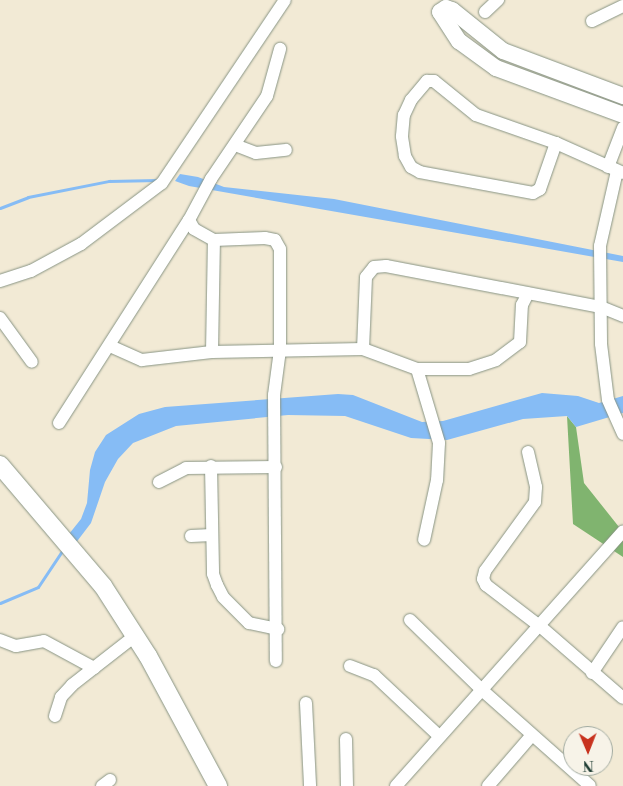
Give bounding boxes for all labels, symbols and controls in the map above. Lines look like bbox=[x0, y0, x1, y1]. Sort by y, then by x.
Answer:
north arrow bbox=[563, 726, 613, 776]
text: N bbox=[583, 756, 594, 774]

